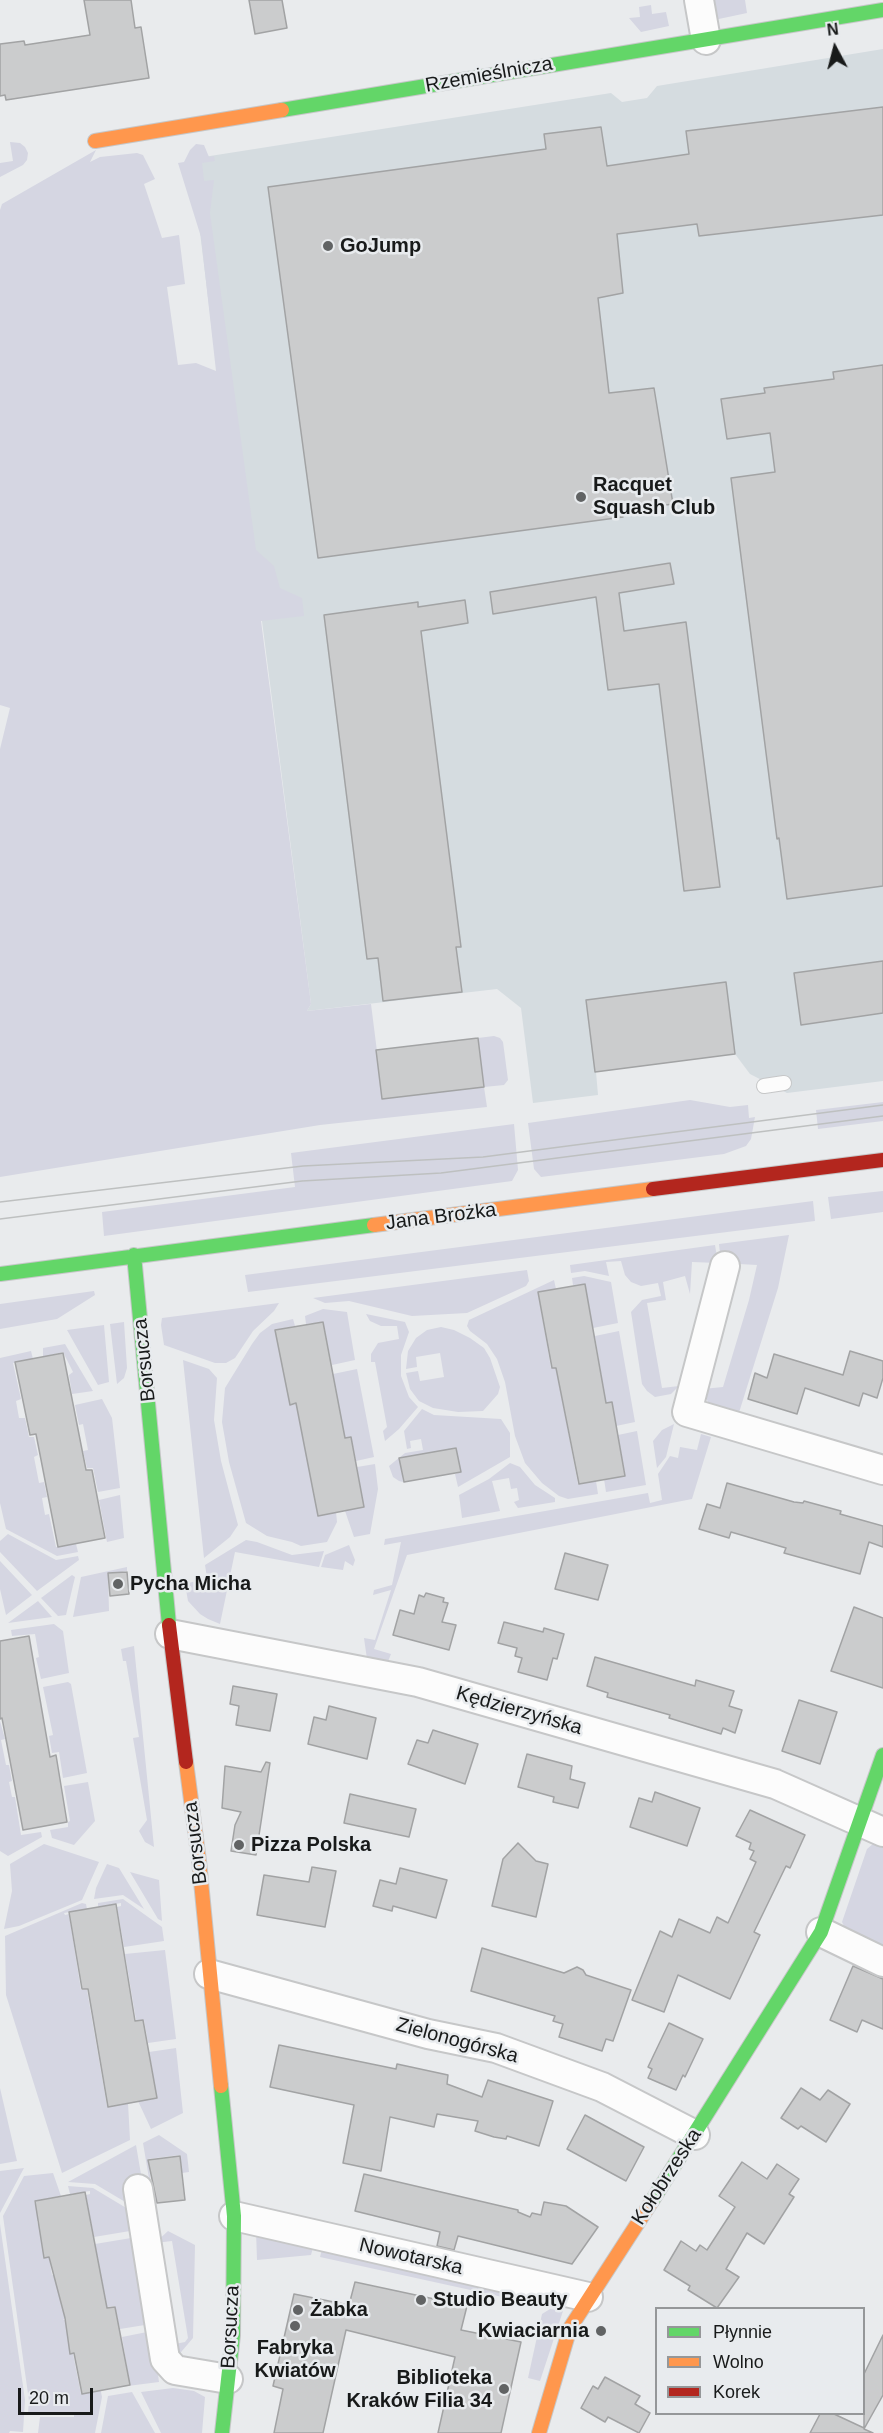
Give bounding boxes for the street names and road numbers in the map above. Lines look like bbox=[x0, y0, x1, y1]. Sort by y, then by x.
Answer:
street label: Rzemieślnicza bbox=[423, 52, 555, 98]
street label: Jana Brożka bbox=[384, 1198, 498, 1236]
street label: Borsucza bbox=[129, 1317, 161, 1403]
street label: Kędzierzyńska bbox=[453, 1682, 585, 1740]
street label: Borsucza bbox=[179, 1800, 213, 1886]
street label: Zielonogórska bbox=[393, 2013, 521, 2069]
street label: Kołobrzeska bbox=[627, 2124, 707, 2230]
street label: Nowotarska bbox=[357, 2233, 465, 2281]
street label: Borsucza bbox=[217, 2285, 245, 2369]

